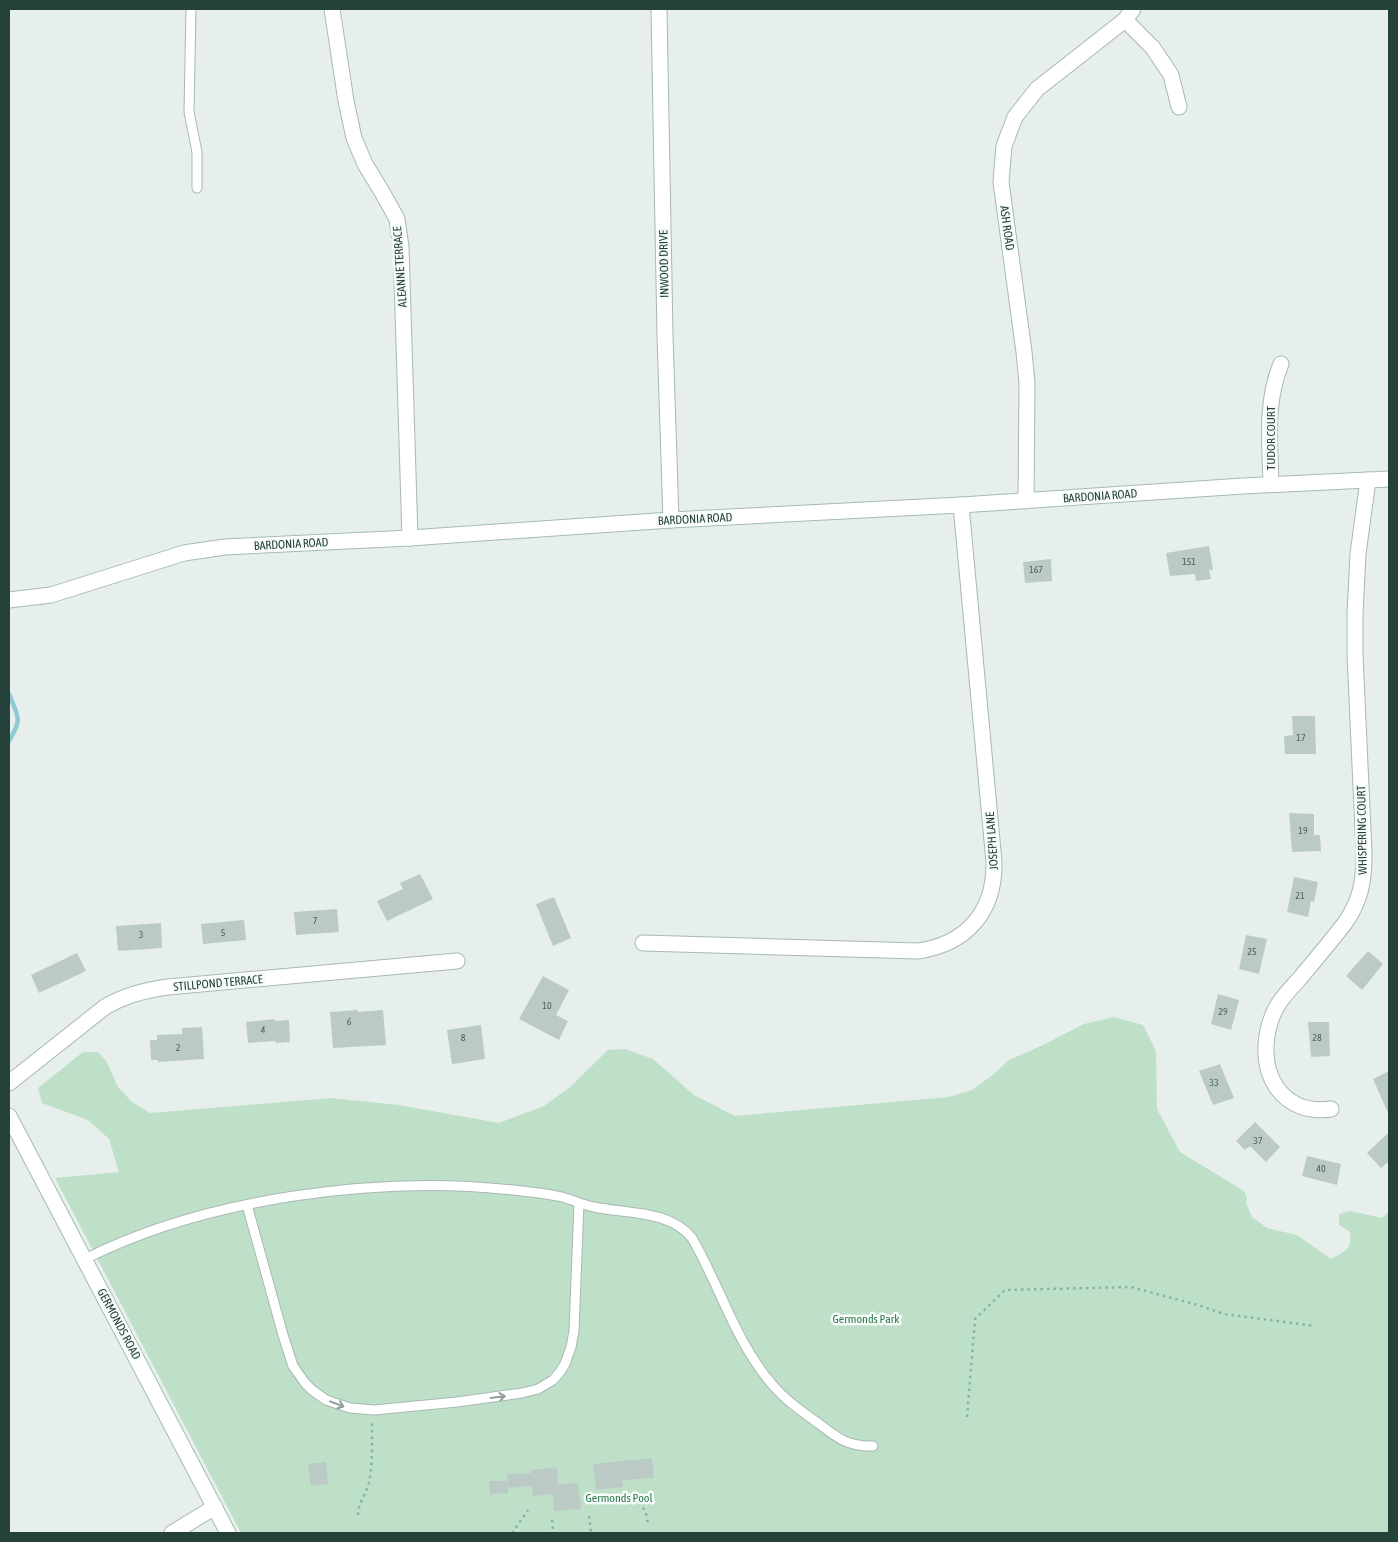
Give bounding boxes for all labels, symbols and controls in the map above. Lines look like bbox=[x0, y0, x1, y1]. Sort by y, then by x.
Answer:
street label: ASH ROAD bbox=[997, 205, 1017, 252]
street label: ALEANNE TERRACE bbox=[390, 226, 410, 308]
street label: INWOOD DRIVE bbox=[656, 230, 672, 298]
street label: TUDOR COURT bbox=[1264, 405, 1278, 470]
street label: BARDONIA ROAD bbox=[1062, 486, 1138, 506]
street label: BARDONIA ROAD bbox=[657, 510, 733, 528]
street label: BARDONIA ROAD bbox=[253, 535, 329, 553]
house number: 151 bbox=[1182, 556, 1196, 567]
house number: 167 bbox=[1029, 564, 1043, 575]
house number: 17 bbox=[1296, 732, 1306, 743]
street label: WHISPERING COURT bbox=[1354, 784, 1370, 875]
street label: JOSEPH LANE bbox=[983, 811, 1001, 871]
house number: 19 bbox=[1298, 825, 1308, 836]
house number: 21 bbox=[1295, 890, 1305, 901]
house number: 7 bbox=[313, 915, 318, 926]
house number: 5 bbox=[221, 927, 226, 938]
house number: 3 bbox=[139, 929, 144, 940]
house number: 25 bbox=[1247, 946, 1257, 957]
street label: STILLPOND TERRACE bbox=[173, 972, 263, 994]
house number: 10 bbox=[542, 1000, 552, 1011]
house number: 29 bbox=[1218, 1006, 1228, 1017]
house number: 6 bbox=[347, 1016, 352, 1027]
house number: 4 bbox=[261, 1024, 266, 1035]
house number: 8 bbox=[461, 1032, 466, 1043]
house number: 28 bbox=[1312, 1032, 1322, 1043]
house number: 2 bbox=[176, 1042, 181, 1053]
house number: 33 bbox=[1209, 1077, 1219, 1088]
house number: 37 bbox=[1253, 1135, 1263, 1146]
house number: 40 bbox=[1316, 1163, 1326, 1174]
street label: GERMONDS ROAD bbox=[94, 1286, 144, 1362]
park label: Germonds Park bbox=[832, 1312, 900, 1326]
one-way arrow bbox=[490, 1391, 506, 1401]
one-way arrow bbox=[329, 1400, 344, 1409]
park label: Germonds Pool bbox=[585, 1491, 653, 1505]

